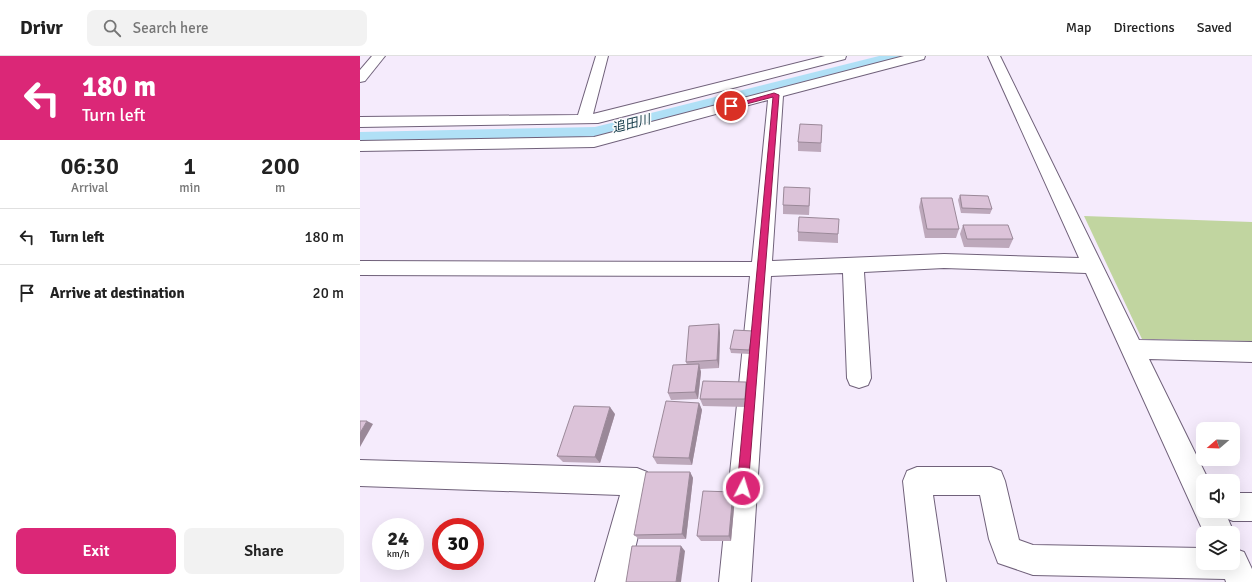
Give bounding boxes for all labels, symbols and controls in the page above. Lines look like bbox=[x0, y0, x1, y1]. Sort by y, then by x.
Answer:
search box bbox=[87, 10, 367, 46]
text: Drivr bbox=[20, 16, 63, 40]
icon: search bbox=[101, 17, 123, 39]
text: Search here bbox=[133, 19, 208, 37]
text: Map bbox=[1066, 19, 1092, 36]
text: Directions bbox=[1114, 19, 1175, 36]
text: Saved bbox=[1197, 19, 1232, 36]
text: 180 m bbox=[82, 70, 156, 104]
icon: left bbox=[16, 72, 68, 124]
pin bbox=[714, 89, 748, 123]
icon: arrive bbox=[720, 95, 742, 117]
text: Turn left bbox=[82, 104, 145, 126]
water label: 追田川 bbox=[610, 111, 654, 136]
text: 06:30 bbox=[60, 151, 119, 181]
text: 1 bbox=[183, 151, 196, 181]
text: 200 bbox=[261, 151, 300, 181]
text: Arrival bbox=[71, 180, 108, 196]
text: min bbox=[179, 180, 200, 196]
text: m bbox=[275, 180, 285, 196]
icon: left bbox=[16, 226, 38, 248]
text: Turn left bbox=[50, 228, 104, 246]
text: 180 m bbox=[304, 228, 344, 246]
icon: arrive bbox=[16, 282, 38, 304]
text: Arrive at destination bbox=[50, 284, 185, 302]
text: 20 m bbox=[313, 284, 344, 302]
north arrow bbox=[1196, 422, 1240, 466]
map controls bbox=[1196, 422, 1240, 570]
position arrow bbox=[722, 467, 764, 509]
button: sound bbox=[1196, 474, 1240, 518]
speed limit sign: 30 bbox=[432, 518, 484, 570]
text: 24 bbox=[387, 526, 409, 551]
button: layers bbox=[1196, 526, 1240, 570]
button: Exit bbox=[16, 528, 176, 574]
button: Share bbox=[184, 528, 344, 574]
text: km/h bbox=[387, 548, 409, 560]

